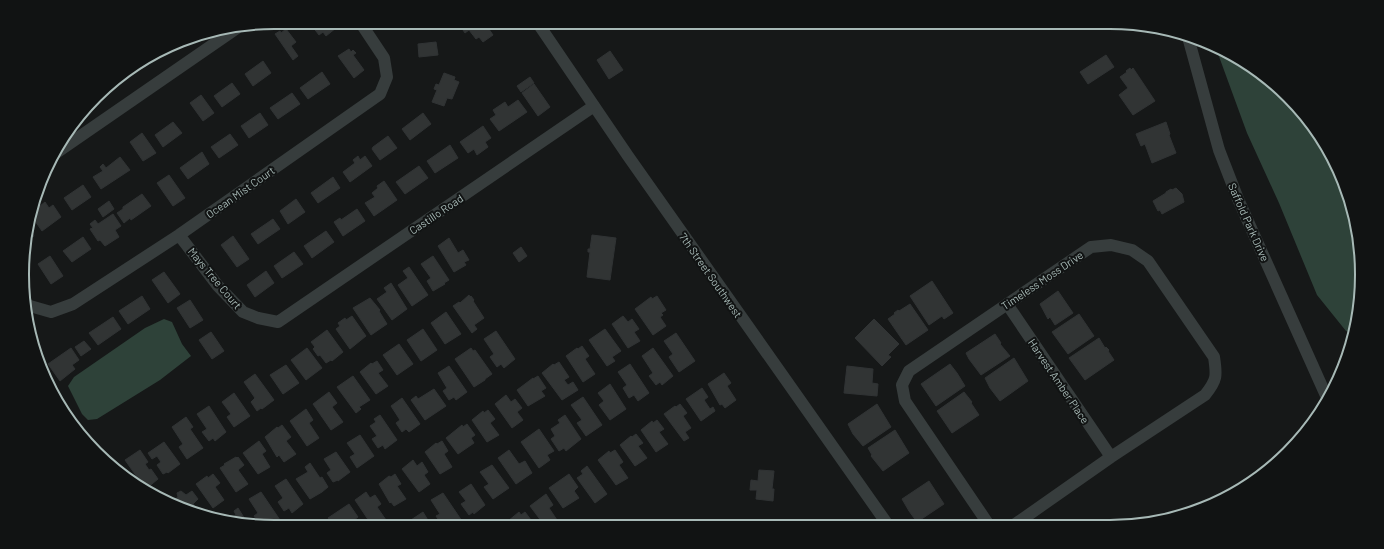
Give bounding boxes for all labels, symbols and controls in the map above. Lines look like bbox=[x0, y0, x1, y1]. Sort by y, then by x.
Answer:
street label: Ocean Mist Court bbox=[203, 163, 277, 221]
street label: Saffold Park Drive bbox=[1226, 181, 1272, 263]
street label: Castillo Road bbox=[407, 191, 465, 237]
street label: 7th Street Southwest bbox=[677, 230, 745, 320]
street label: Mays Tree Court bbox=[186, 245, 244, 311]
street label: Timeless Moss Drive bbox=[999, 248, 1085, 312]
street label: Harvest Amber Place bbox=[1026, 336, 1092, 426]

